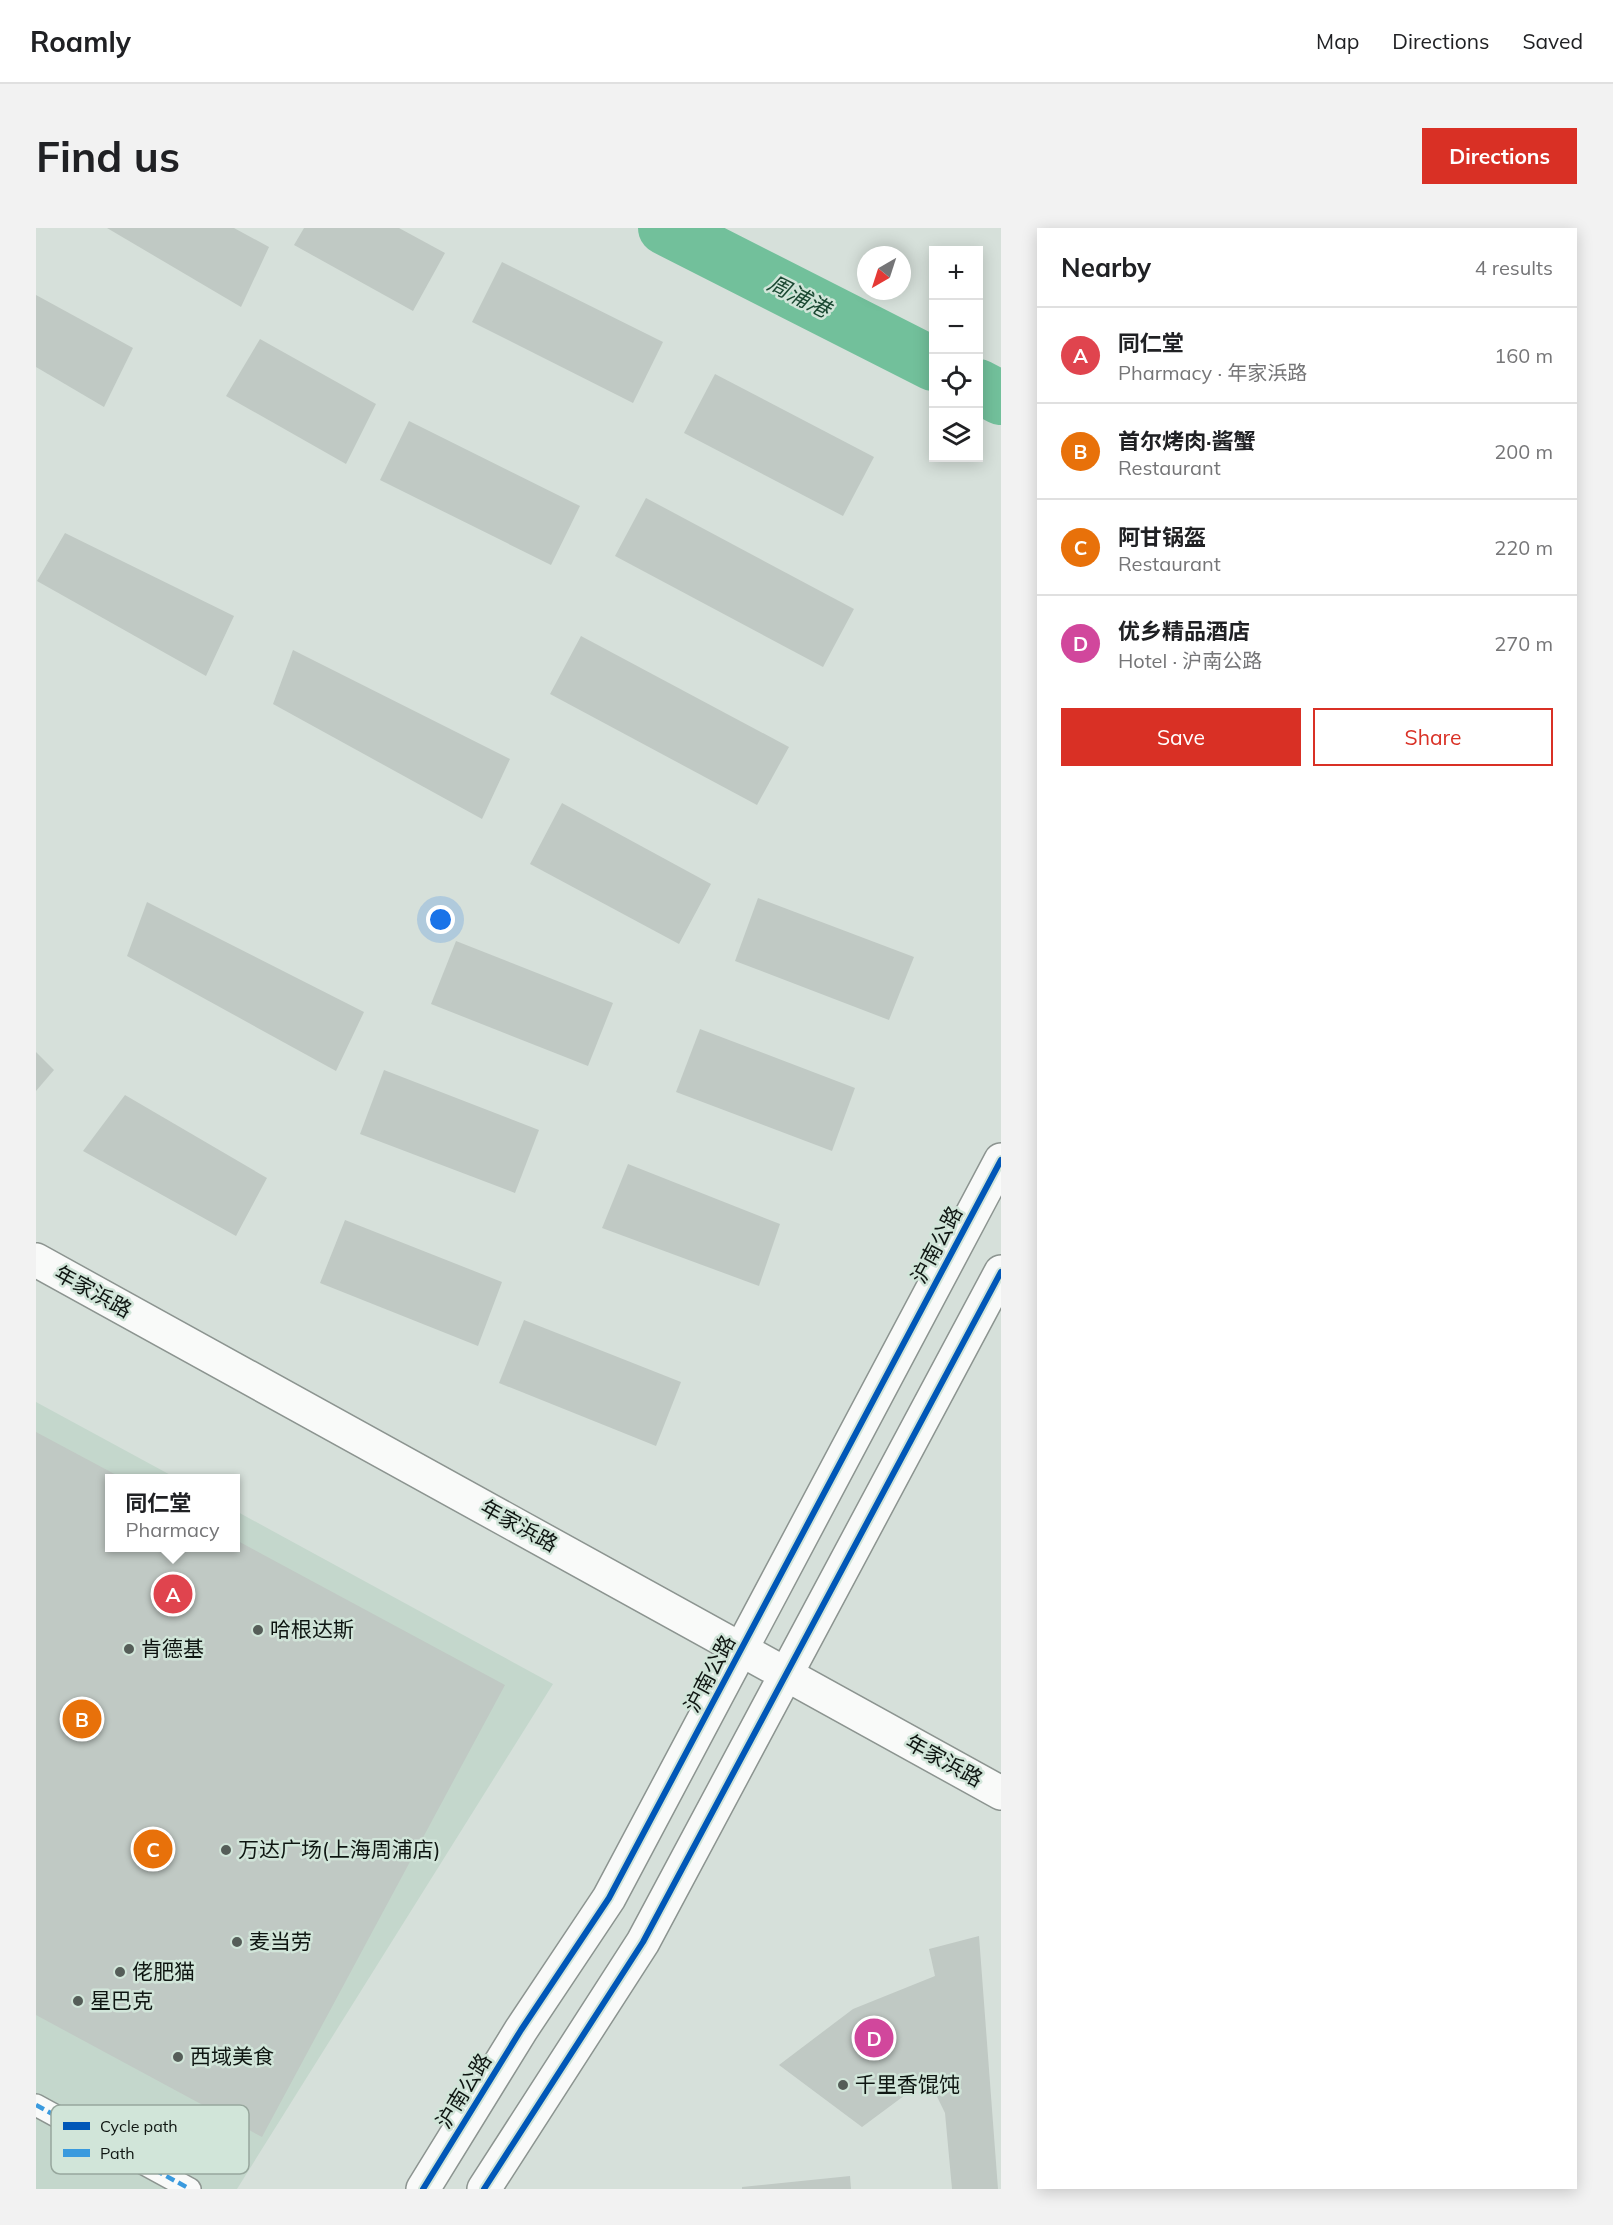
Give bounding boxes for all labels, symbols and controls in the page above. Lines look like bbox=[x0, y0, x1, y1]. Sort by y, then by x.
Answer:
text: Roamly bbox=[30, 24, 131, 59]
text: Map bbox=[1316, 28, 1359, 54]
text: Directions bbox=[1392, 28, 1489, 54]
text: Saved bbox=[1522, 28, 1583, 54]
button: Directions bbox=[1422, 128, 1577, 184]
text: Find us bbox=[36, 130, 180, 183]
north arrow bbox=[857, 246, 911, 300]
map controls bbox=[929, 246, 983, 462]
button: + bbox=[929, 246, 983, 300]
text: Nearby bbox=[1061, 251, 1151, 284]
text: 4 results bbox=[1475, 255, 1553, 280]
water label: 周浦港 bbox=[763, 269, 837, 325]
button: − bbox=[929, 300, 983, 354]
text: 同仁堂 bbox=[1118, 329, 1184, 357]
text: A bbox=[1073, 343, 1088, 368]
text: 160 m bbox=[1494, 343, 1553, 368]
button: locate bbox=[929, 354, 983, 408]
text: Pharmacy · 年家浜路 bbox=[1118, 360, 1307, 385]
button: layers bbox=[929, 408, 983, 462]
text: 首尔烤肉·酱蟹 bbox=[1118, 427, 1256, 455]
text: B bbox=[1074, 439, 1087, 464]
text: 200 m bbox=[1494, 439, 1553, 464]
text: Restaurant bbox=[1118, 455, 1221, 480]
text: 阿甘锅盔 bbox=[1118, 523, 1206, 551]
text: C bbox=[1074, 535, 1087, 560]
text: 220 m bbox=[1494, 535, 1553, 560]
text: Restaurant bbox=[1118, 551, 1221, 576]
text: 优乡精品酒店 bbox=[1118, 617, 1250, 645]
text: D bbox=[1073, 631, 1088, 656]
text: 270 m bbox=[1494, 631, 1553, 656]
text: Hotel · 沪南公路 bbox=[1118, 648, 1262, 673]
button: Save bbox=[1061, 708, 1301, 766]
button: Share bbox=[1313, 708, 1553, 766]
your location bbox=[426, 905, 455, 934]
street label: 沪南公路 bbox=[905, 1201, 967, 1288]
street label: 年家浜路 bbox=[50, 1259, 137, 1323]
popup bbox=[105, 1474, 240, 1552]
text: 同仁堂 bbox=[125, 1489, 191, 1517]
street label: 年家浜路 bbox=[476, 1493, 563, 1557]
text: Pharmacy bbox=[125, 1517, 220, 1542]
pin: A bbox=[154, 1572, 192, 1616]
place label: 哈根达斯 bbox=[270, 1616, 354, 1642]
marker: 哈根达斯 bbox=[251, 1623, 265, 1637]
street label: 沪南公路 bbox=[678, 1630, 740, 1717]
place label: 肯德基 bbox=[141, 1635, 204, 1661]
marker: 肯德基 bbox=[122, 1642, 136, 1656]
pin: B bbox=[62, 1696, 102, 1742]
street label: 年家浜路 bbox=[901, 1728, 988, 1792]
pin: C bbox=[134, 1826, 172, 1872]
place label: 万达广场(上海周浦店) bbox=[238, 1836, 440, 1862]
marker: 万达广场(上海周浦店) bbox=[219, 1843, 233, 1857]
place label: 麦当劳 bbox=[249, 1928, 312, 1954]
marker: 麦当劳 bbox=[230, 1935, 244, 1949]
place label: 佬肥猫 bbox=[132, 1958, 195, 1984]
marker: 佬肥猫 bbox=[113, 1965, 127, 1979]
place label: 星巴克 bbox=[90, 1987, 153, 2013]
marker: 星巴克 bbox=[71, 1994, 85, 2008]
pin: D bbox=[854, 2016, 894, 2060]
place label: 西域美食 bbox=[190, 2043, 274, 2069]
street label: 沪南公路 bbox=[430, 2048, 496, 2133]
marker: 西域美食 bbox=[171, 2050, 185, 2064]
place label: 千里香馄饨 bbox=[855, 2071, 960, 2097]
marker: 千里香馄饨 bbox=[836, 2078, 850, 2092]
legend bbox=[51, 2105, 249, 2174]
text: Cycle path bbox=[100, 2116, 178, 2136]
text: Path bbox=[100, 2143, 135, 2163]

